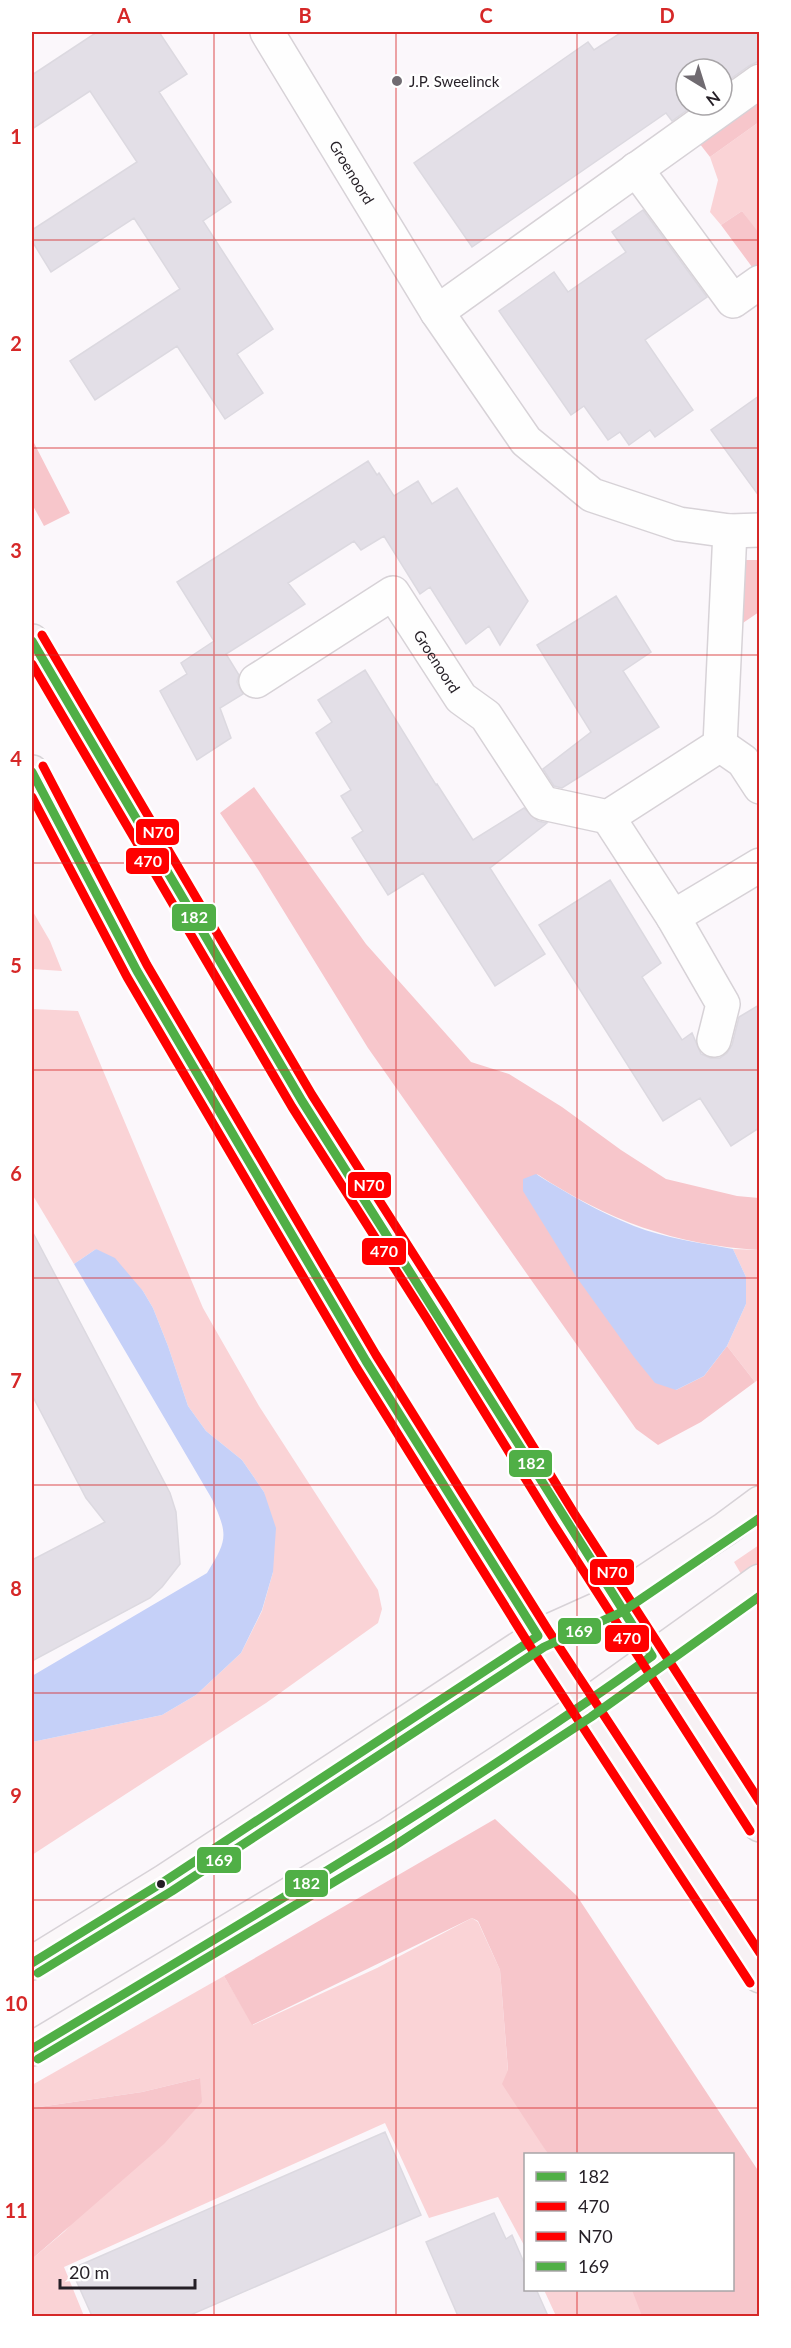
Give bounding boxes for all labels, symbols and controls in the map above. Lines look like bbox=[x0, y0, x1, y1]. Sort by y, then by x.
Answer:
text: A bbox=[116, 3, 131, 27]
text: B bbox=[298, 3, 312, 27]
text: C bbox=[479, 3, 493, 27]
text: D bbox=[659, 3, 675, 27]
north arrow bbox=[674, 57, 734, 117]
place label: J.P. Sweelinck bbox=[409, 72, 500, 90]
marker: J.P. Sweelinck bbox=[390, 74, 404, 88]
text: N bbox=[703, 88, 724, 110]
text: 1 bbox=[10, 124, 22, 148]
street label: Groenoord bbox=[326, 137, 378, 207]
text: 2 bbox=[10, 331, 22, 355]
text: 3 bbox=[10, 538, 22, 562]
street label: Groenoord bbox=[410, 626, 464, 696]
text: 4 bbox=[10, 746, 22, 770]
line badge: N70 bbox=[135, 818, 180, 846]
text: N70 bbox=[143, 822, 173, 841]
line badge: 470 bbox=[125, 847, 170, 875]
text: 470 bbox=[134, 851, 162, 870]
line badge: 182 bbox=[171, 903, 217, 932]
text: 182 bbox=[180, 907, 208, 926]
text: 5 bbox=[10, 953, 22, 977]
text: 6 bbox=[10, 1161, 22, 1185]
line badge: N70 bbox=[347, 1171, 392, 1199]
text: N70 bbox=[354, 1175, 384, 1194]
line badge: 470 bbox=[361, 1237, 407, 1266]
text: 470 bbox=[370, 1241, 398, 1260]
text: 7 bbox=[10, 1368, 22, 1392]
line badge: 182 bbox=[508, 1449, 553, 1478]
text: 182 bbox=[517, 1453, 545, 1472]
line badge: N70 bbox=[589, 1558, 635, 1586]
text: N70 bbox=[597, 1562, 627, 1581]
text: 8 bbox=[10, 1576, 22, 1600]
line badge: 169 bbox=[557, 1617, 602, 1645]
text: 169 bbox=[565, 1621, 593, 1640]
line badge: 470 bbox=[604, 1624, 650, 1653]
text: 470 bbox=[613, 1628, 641, 1647]
text: 9 bbox=[10, 1783, 22, 1807]
line badge: 169 bbox=[196, 1846, 242, 1874]
text: 169 bbox=[205, 1850, 233, 1869]
line badge: 182 bbox=[284, 1869, 329, 1898]
text: 182 bbox=[292, 1873, 320, 1892]
unlabelled marker bbox=[155, 1878, 167, 1890]
text: 10 bbox=[4, 1991, 28, 2015]
legend bbox=[524, 2153, 734, 2291]
text: 182 bbox=[578, 2165, 609, 2187]
text: 470 bbox=[578, 2195, 609, 2217]
text: 11 bbox=[4, 2198, 28, 2222]
text: N70 bbox=[578, 2225, 613, 2247]
scale bar bbox=[60, 2252, 195, 2290]
text: 169 bbox=[578, 2255, 609, 2277]
text: 20 m bbox=[69, 2261, 109, 2283]

